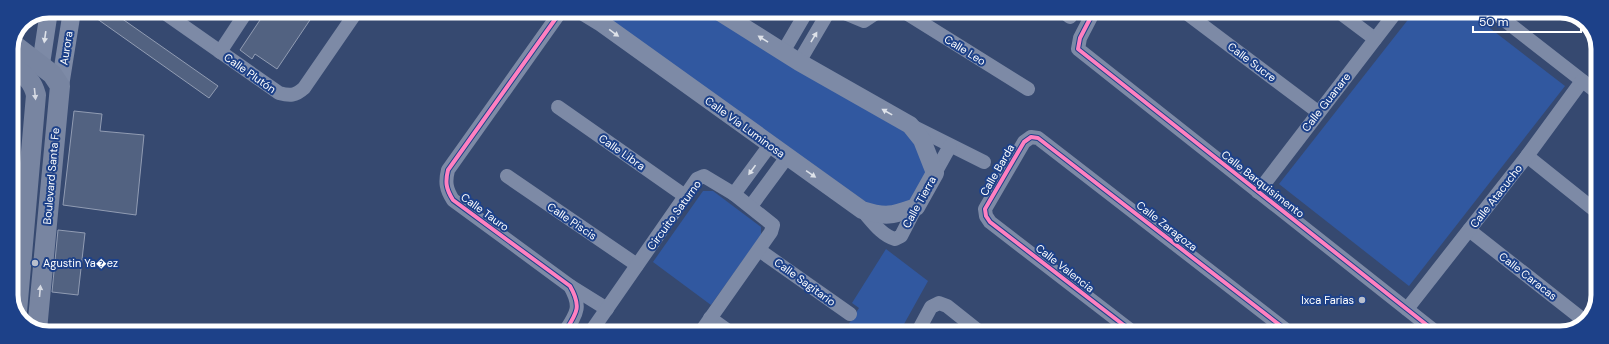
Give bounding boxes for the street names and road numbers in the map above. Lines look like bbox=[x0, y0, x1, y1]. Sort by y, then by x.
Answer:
street label: Aurora bbox=[56, 30, 76, 66]
street label: Calle Leo bbox=[942, 32, 988, 68]
street label: Calle Sucre bbox=[1225, 39, 1279, 85]
street label: Calle Plutón bbox=[221, 50, 279, 96]
street label: Calle Guanare bbox=[1299, 70, 1353, 134]
street label: Calle Vía Luminosa bbox=[702, 93, 788, 161]
street label: Boulevard Santa Fe bbox=[40, 127, 62, 225]
street label: Calle Libra bbox=[596, 131, 648, 173]
street label: Calle Barda bbox=[977, 142, 1017, 198]
street label: Calle Barquisimento bbox=[1219, 147, 1307, 221]
street label: Calle Atacucho bbox=[1467, 161, 1525, 231]
street label: Calle Tierra bbox=[899, 174, 939, 230]
street label: Circuito Saturno bbox=[644, 177, 704, 253]
street label: Calle Tauro bbox=[458, 190, 512, 234]
street label: Calle Zaragoza bbox=[1134, 198, 1200, 254]
street label: Calle Piscis bbox=[544, 199, 600, 243]
street label: Calle Valencia bbox=[1033, 241, 1097, 295]
street label: Calle Caracas bbox=[1496, 249, 1560, 303]
street label: Calle Sagitario bbox=[772, 255, 838, 309]

